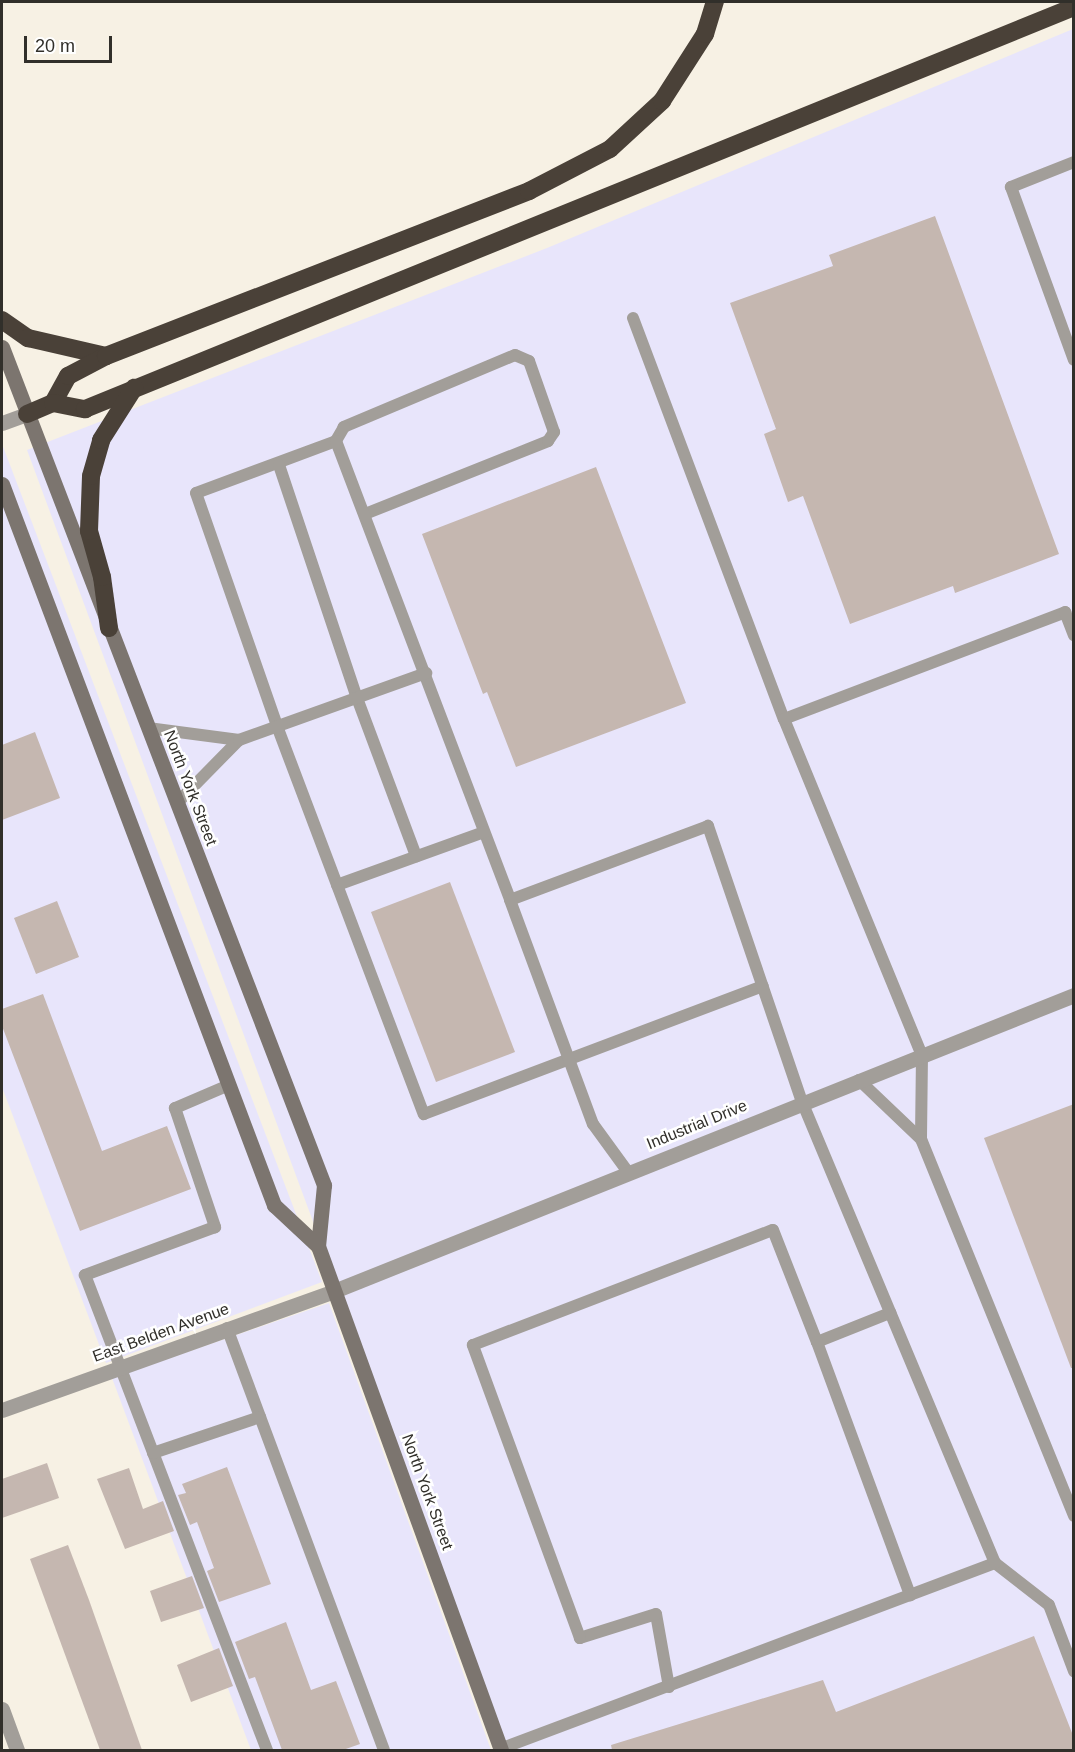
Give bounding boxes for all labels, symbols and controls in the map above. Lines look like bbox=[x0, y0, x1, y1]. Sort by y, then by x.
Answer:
scale bar bbox=[27, 24, 116, 62]
text: 20 m bbox=[35, 36, 75, 56]
street label: North York Street bbox=[159, 728, 221, 848]
street label: Industrial Drive bbox=[644, 1096, 750, 1154]
street label: East Belden Avenue bbox=[90, 1299, 232, 1367]
street label: North York Street bbox=[397, 1431, 457, 1553]

